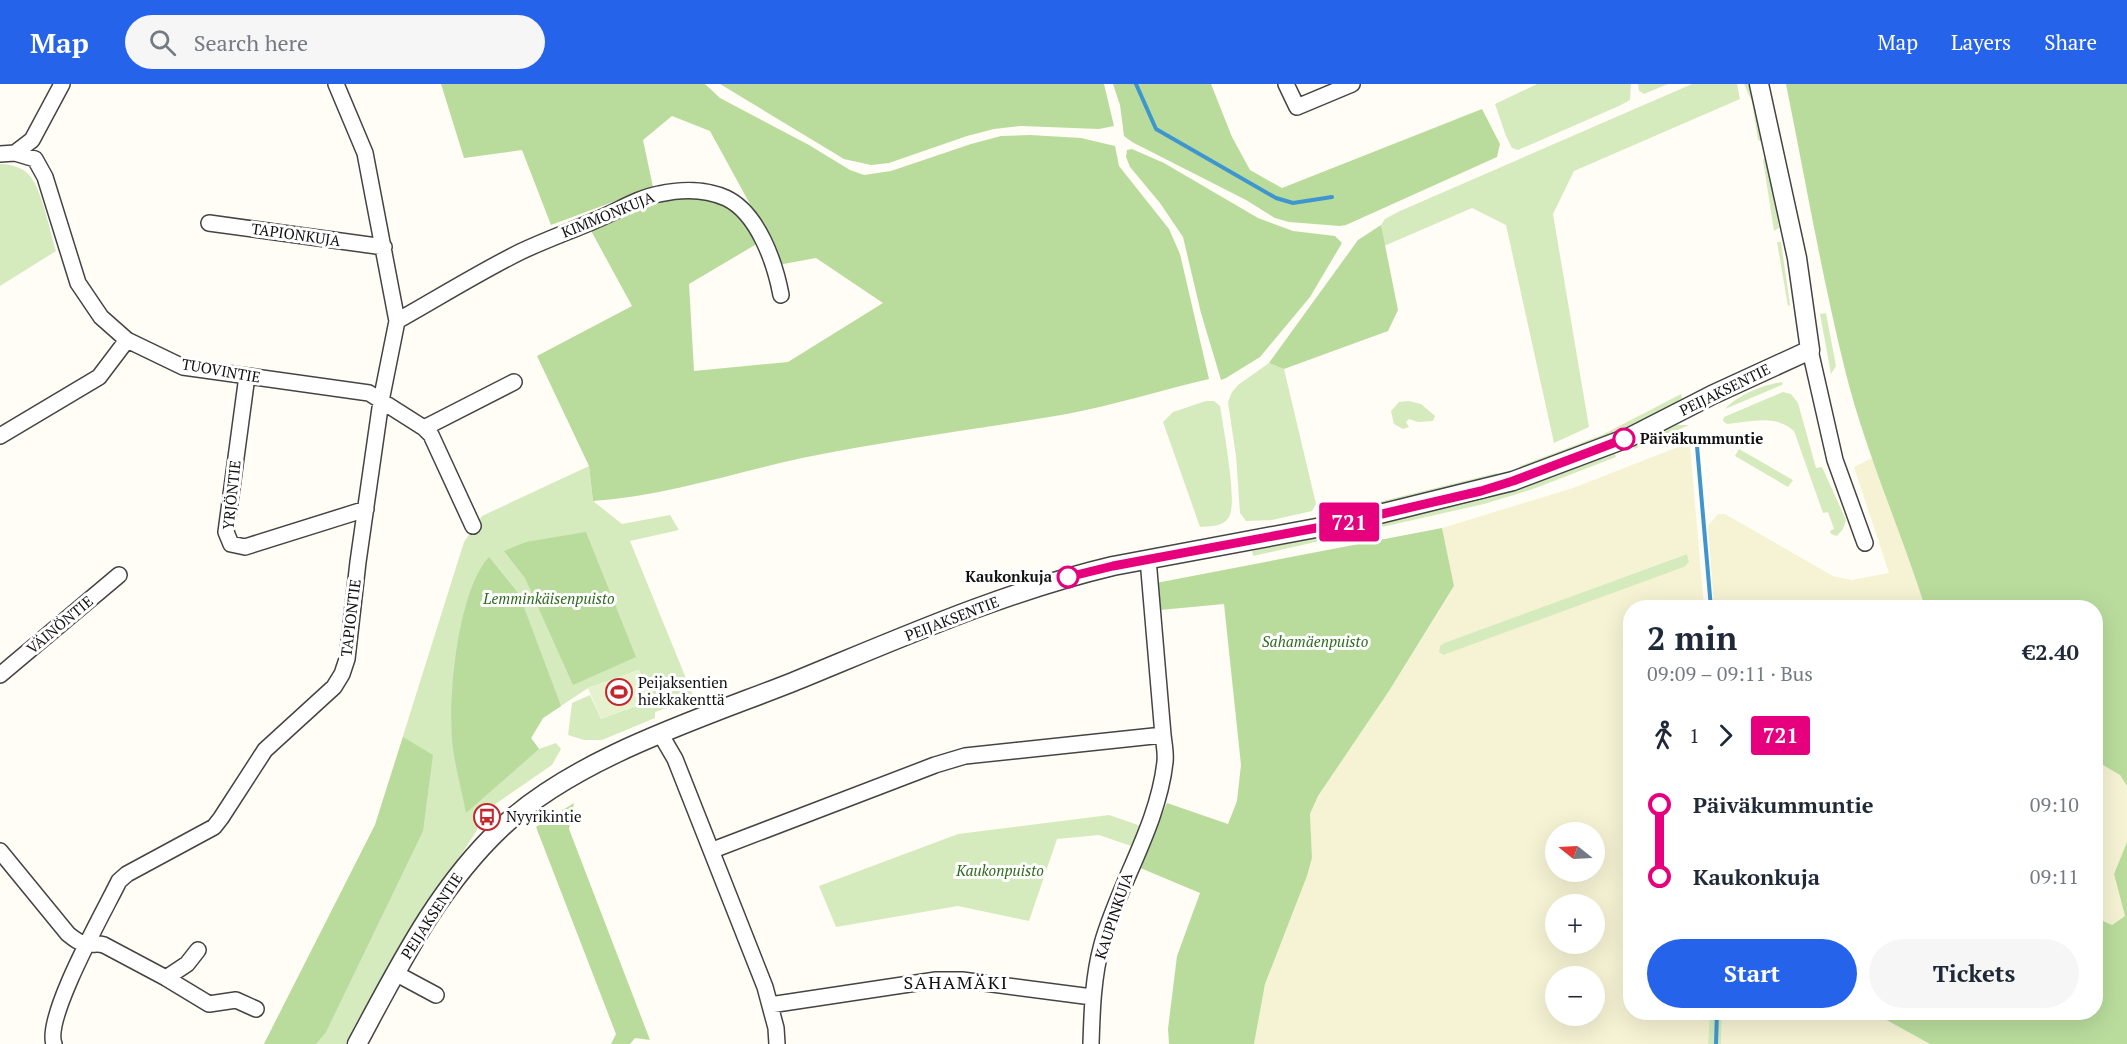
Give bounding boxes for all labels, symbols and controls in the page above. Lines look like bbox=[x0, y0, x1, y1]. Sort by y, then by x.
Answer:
search box bbox=[125, 15, 545, 69]
text: Map bbox=[30, 24, 89, 61]
icon: search bbox=[146, 26, 179, 59]
text: Search here bbox=[194, 28, 308, 57]
text: Map bbox=[1877, 28, 1918, 56]
text: Layers bbox=[1951, 28, 2011, 56]
text: Share bbox=[2044, 28, 2097, 56]
street label: KIMMONKUJA bbox=[558, 186, 658, 242]
street label: TAPIONKUJA bbox=[250, 218, 343, 250]
street label: TUOVINTIE bbox=[180, 353, 262, 387]
street label: PEIJAKSENTIE bbox=[1676, 358, 1773, 420]
marker: Päiväkummuntie bbox=[1613, 428, 1635, 450]
place label: Päiväkummuntie bbox=[1640, 428, 1763, 448]
street label: YRJÖNTIE bbox=[217, 459, 245, 531]
line badge: 721 bbox=[1314, 502, 1384, 542]
text: 721 bbox=[1331, 508, 1367, 536]
place label: Kaukonkuja bbox=[965, 566, 1053, 586]
marker: Kaukonkuja bbox=[1057, 566, 1079, 588]
street label: TAPIONTIE bbox=[335, 578, 365, 658]
park label: Lemminkäisenpuisto bbox=[482, 588, 615, 608]
street label: VÄINÖNTIE bbox=[22, 591, 97, 658]
street label: PEIJAKSENTIE bbox=[902, 591, 1001, 645]
text: 2 min bbox=[1647, 616, 1737, 659]
park label: Sahamäenpuisto bbox=[1262, 631, 1369, 651]
text: €2.40 bbox=[2023, 637, 2079, 666]
text: 09:09 – 09:11 · Bus bbox=[1647, 660, 1813, 687]
place label: Peijaksentien hiekkakenttä bbox=[638, 672, 728, 709]
sports icon: Peijaksentien hiekkakenttä bbox=[604, 677, 634, 707]
icon: walk bbox=[1647, 719, 1680, 752]
icon: forward bbox=[1709, 719, 1742, 752]
text: 721 bbox=[1763, 721, 1798, 749]
text: 1 bbox=[1689, 722, 1700, 749]
text: Päiväkummuntie bbox=[1693, 790, 1874, 819]
text: 09:10 bbox=[2030, 791, 2079, 818]
bus stop icon: Nyyrikintie bbox=[472, 802, 502, 832]
place label: Nyyrikintie bbox=[506, 806, 582, 826]
north arrow bbox=[1545, 822, 1605, 882]
map controls bbox=[1545, 822, 1605, 1026]
park label: Kaukonpuisto bbox=[955, 860, 1044, 880]
text: Kaukonkuja bbox=[1693, 862, 1820, 891]
text: 09:11 bbox=[2030, 863, 2079, 890]
street label: PEIJAKSENTIE bbox=[396, 868, 467, 962]
street label: KAUPINKUJA bbox=[1090, 869, 1137, 962]
button: + bbox=[1545, 894, 1605, 954]
button: Start bbox=[1647, 939, 1857, 1008]
button: Tickets bbox=[1869, 939, 2079, 1008]
button: − bbox=[1545, 966, 1605, 1026]
district label: SAHAMÄKI bbox=[903, 970, 1009, 994]

